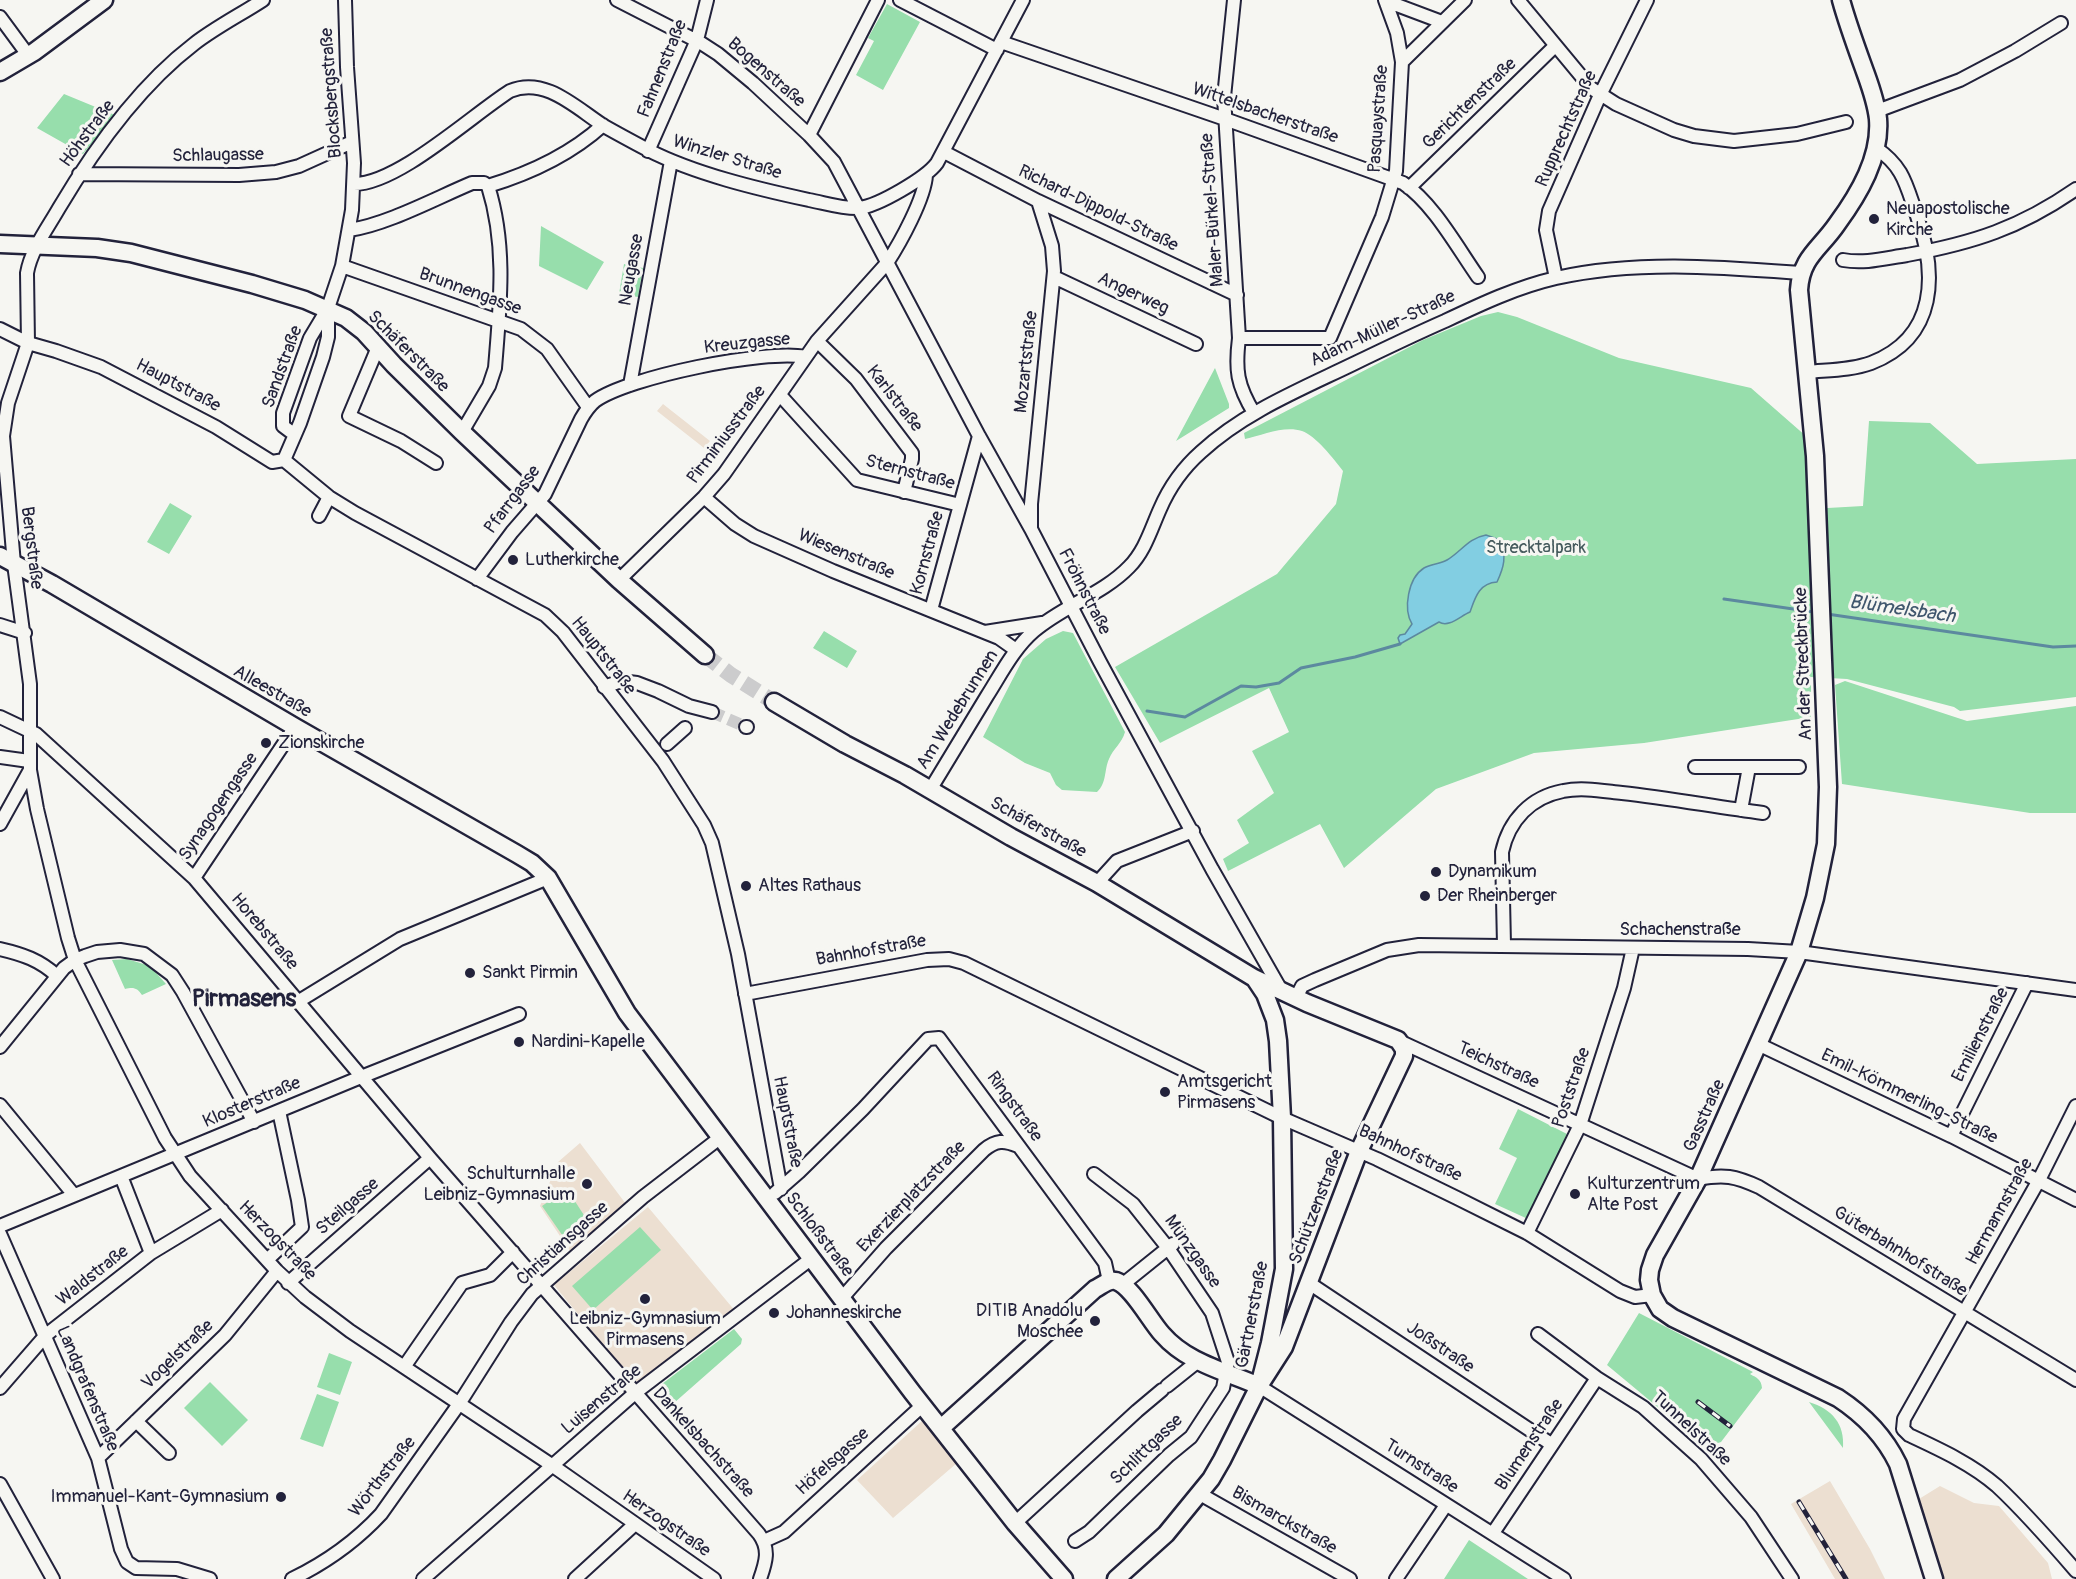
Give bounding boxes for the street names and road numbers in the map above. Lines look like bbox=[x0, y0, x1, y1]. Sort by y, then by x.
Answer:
street label: Fahnenstraße bbox=[634, 17, 692, 121]
street label: Blocksbergstraße bbox=[317, 27, 347, 159]
street label: Bogenstraße bbox=[723, 33, 809, 113]
street label: Gerichtenstraße bbox=[1418, 54, 1522, 154]
street label: Pasquaystraße bbox=[1364, 64, 1394, 174]
street label: Rupprechtstraße bbox=[1532, 67, 1602, 191]
street label: Wittelsbacherstraße bbox=[1189, 79, 1341, 149]
street label: Höhstraße bbox=[56, 96, 120, 172]
street label: Winzler Straße bbox=[670, 131, 784, 185]
street label: Maler-Bürkel-Straße bbox=[1197, 132, 1229, 288]
street label: Schlaugasse bbox=[172, 144, 264, 168]
street label: Richard-Dippold-Straße bbox=[1014, 161, 1182, 257]
street label: Neugasse bbox=[615, 232, 649, 308]
street label: Brunnengasse bbox=[416, 264, 524, 320]
street label: Angerweg bbox=[1094, 268, 1172, 320]
street label: Adam-Müller-Straße bbox=[1307, 286, 1459, 372]
street label: Schäferstraße bbox=[363, 307, 453, 397]
street label: Mozartstraße bbox=[1011, 310, 1043, 414]
street label: Sandstraße bbox=[258, 323, 308, 411]
street label: Kreuzgasse bbox=[703, 329, 791, 359]
street label: Hauptstraße bbox=[132, 355, 224, 417]
street label: Karlstraße bbox=[861, 361, 927, 437]
street label: Pirminiusstraße bbox=[683, 381, 771, 489]
street label: Sternstraße bbox=[863, 451, 957, 495]
street label: Pfarrgasse bbox=[480, 462, 546, 538]
street label: Bergstraße bbox=[15, 505, 47, 591]
street label: Kornstraße bbox=[906, 509, 950, 597]
street label: Wiesenstraße bbox=[795, 525, 897, 585]
street label: Fröhnstraße bbox=[1053, 545, 1115, 639]
street label: An der Streckbrücke bbox=[1791, 587, 1817, 741]
street label: Hauptstraße bbox=[566, 613, 640, 699]
street label: Am Wedebrunnen bbox=[913, 646, 1003, 774]
street label: Alleestraße bbox=[229, 661, 315, 723]
street label: Synagogengasse bbox=[175, 749, 263, 865]
street label: Schäferstraße bbox=[986, 793, 1090, 863]
street label: Horebstraße bbox=[226, 889, 302, 975]
street label: Schachenstraße bbox=[1619, 919, 1741, 941]
street label: Bahnhofstraße bbox=[814, 931, 928, 971]
street label: Emilienstraße bbox=[1948, 984, 2014, 1086]
street label: Teichstraße bbox=[1454, 1038, 1542, 1094]
street label: Poststraße bbox=[1548, 1045, 1596, 1131]
street label: Emil-Kömmerling-Straße bbox=[1817, 1045, 2001, 1149]
street label: Ringstraße bbox=[981, 1068, 1047, 1146]
street label: Klosterstraße bbox=[200, 1073, 304, 1133]
street label: Hauptstraße bbox=[768, 1074, 806, 1170]
street label: Gasstraße bbox=[1679, 1076, 1731, 1156]
street label: Bahnhofstraße bbox=[1355, 1121, 1465, 1187]
street label: Exerzierplatzstraße bbox=[853, 1137, 971, 1257]
street label: Schützenstraße bbox=[1285, 1147, 1349, 1267]
street label: Hermannstraße bbox=[1962, 1155, 2038, 1269]
street label: Steilgasse bbox=[312, 1174, 384, 1240]
street label: Schloßstraße bbox=[780, 1188, 858, 1282]
street label: Herzogstraße bbox=[234, 1197, 320, 1285]
street label: Christiansgasse bbox=[513, 1197, 613, 1291]
street label: Güterbahnhofstraße bbox=[1829, 1202, 1971, 1302]
street label: Münzgasse bbox=[1159, 1211, 1225, 1293]
street label: Waldstraße bbox=[53, 1241, 133, 1311]
street label: Gärtnerstraße bbox=[1232, 1260, 1274, 1370]
street label: Vogelstraße bbox=[138, 1315, 218, 1395]
street label: Joßstraße bbox=[1402, 1318, 1478, 1378]
street label: Landgrafenstraße bbox=[51, 1323, 123, 1455]
street label: Luisenstraße bbox=[558, 1360, 646, 1440]
street label: Dankelsbachstraße bbox=[648, 1383, 758, 1503]
street label: Tunnelstraße bbox=[1647, 1387, 1735, 1471]
street label: Blumenstraße bbox=[1491, 1395, 1569, 1495]
street label: Schlittgasse bbox=[1106, 1410, 1188, 1490]
street label: Höfelsgasse bbox=[792, 1424, 874, 1500]
street label: Wörthstraße bbox=[345, 1432, 421, 1522]
street label: Turnstraße bbox=[1380, 1435, 1462, 1499]
street label: Bismarckstraße bbox=[1228, 1482, 1340, 1560]
street label: Herzogstraße bbox=[618, 1486, 714, 1562]

